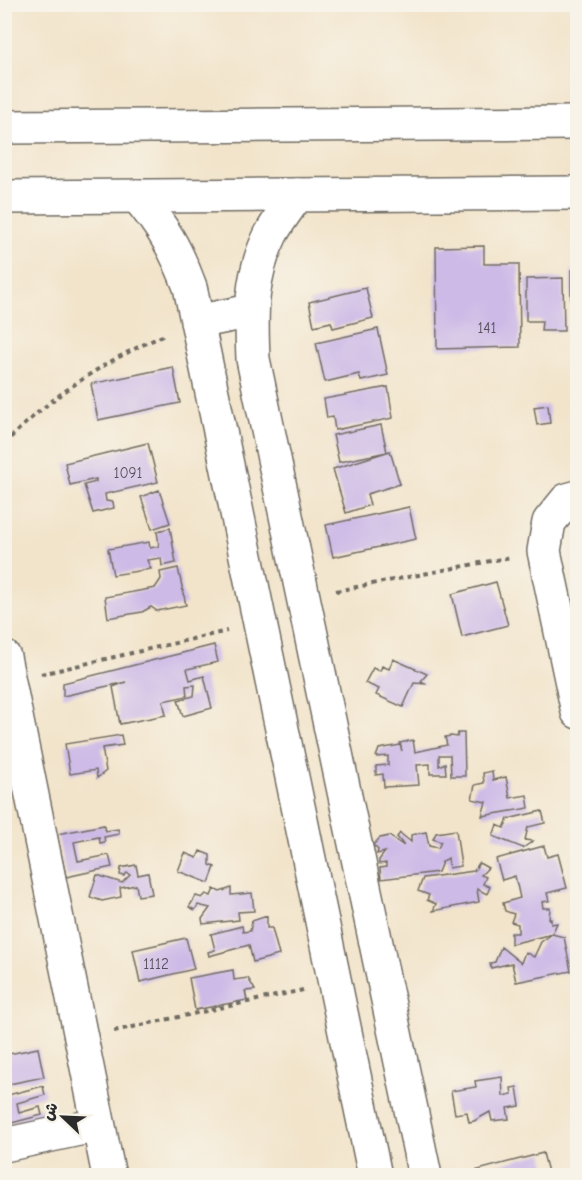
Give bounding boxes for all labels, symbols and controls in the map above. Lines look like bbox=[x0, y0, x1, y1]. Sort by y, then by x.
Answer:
house number: 141 bbox=[477, 319, 497, 337]
house number: 1091 bbox=[114, 464, 143, 482]
house number: 1112 bbox=[143, 955, 169, 973]
north arrow bbox=[33, 1087, 93, 1147]
text: ش bbox=[38, 1100, 62, 1123]

